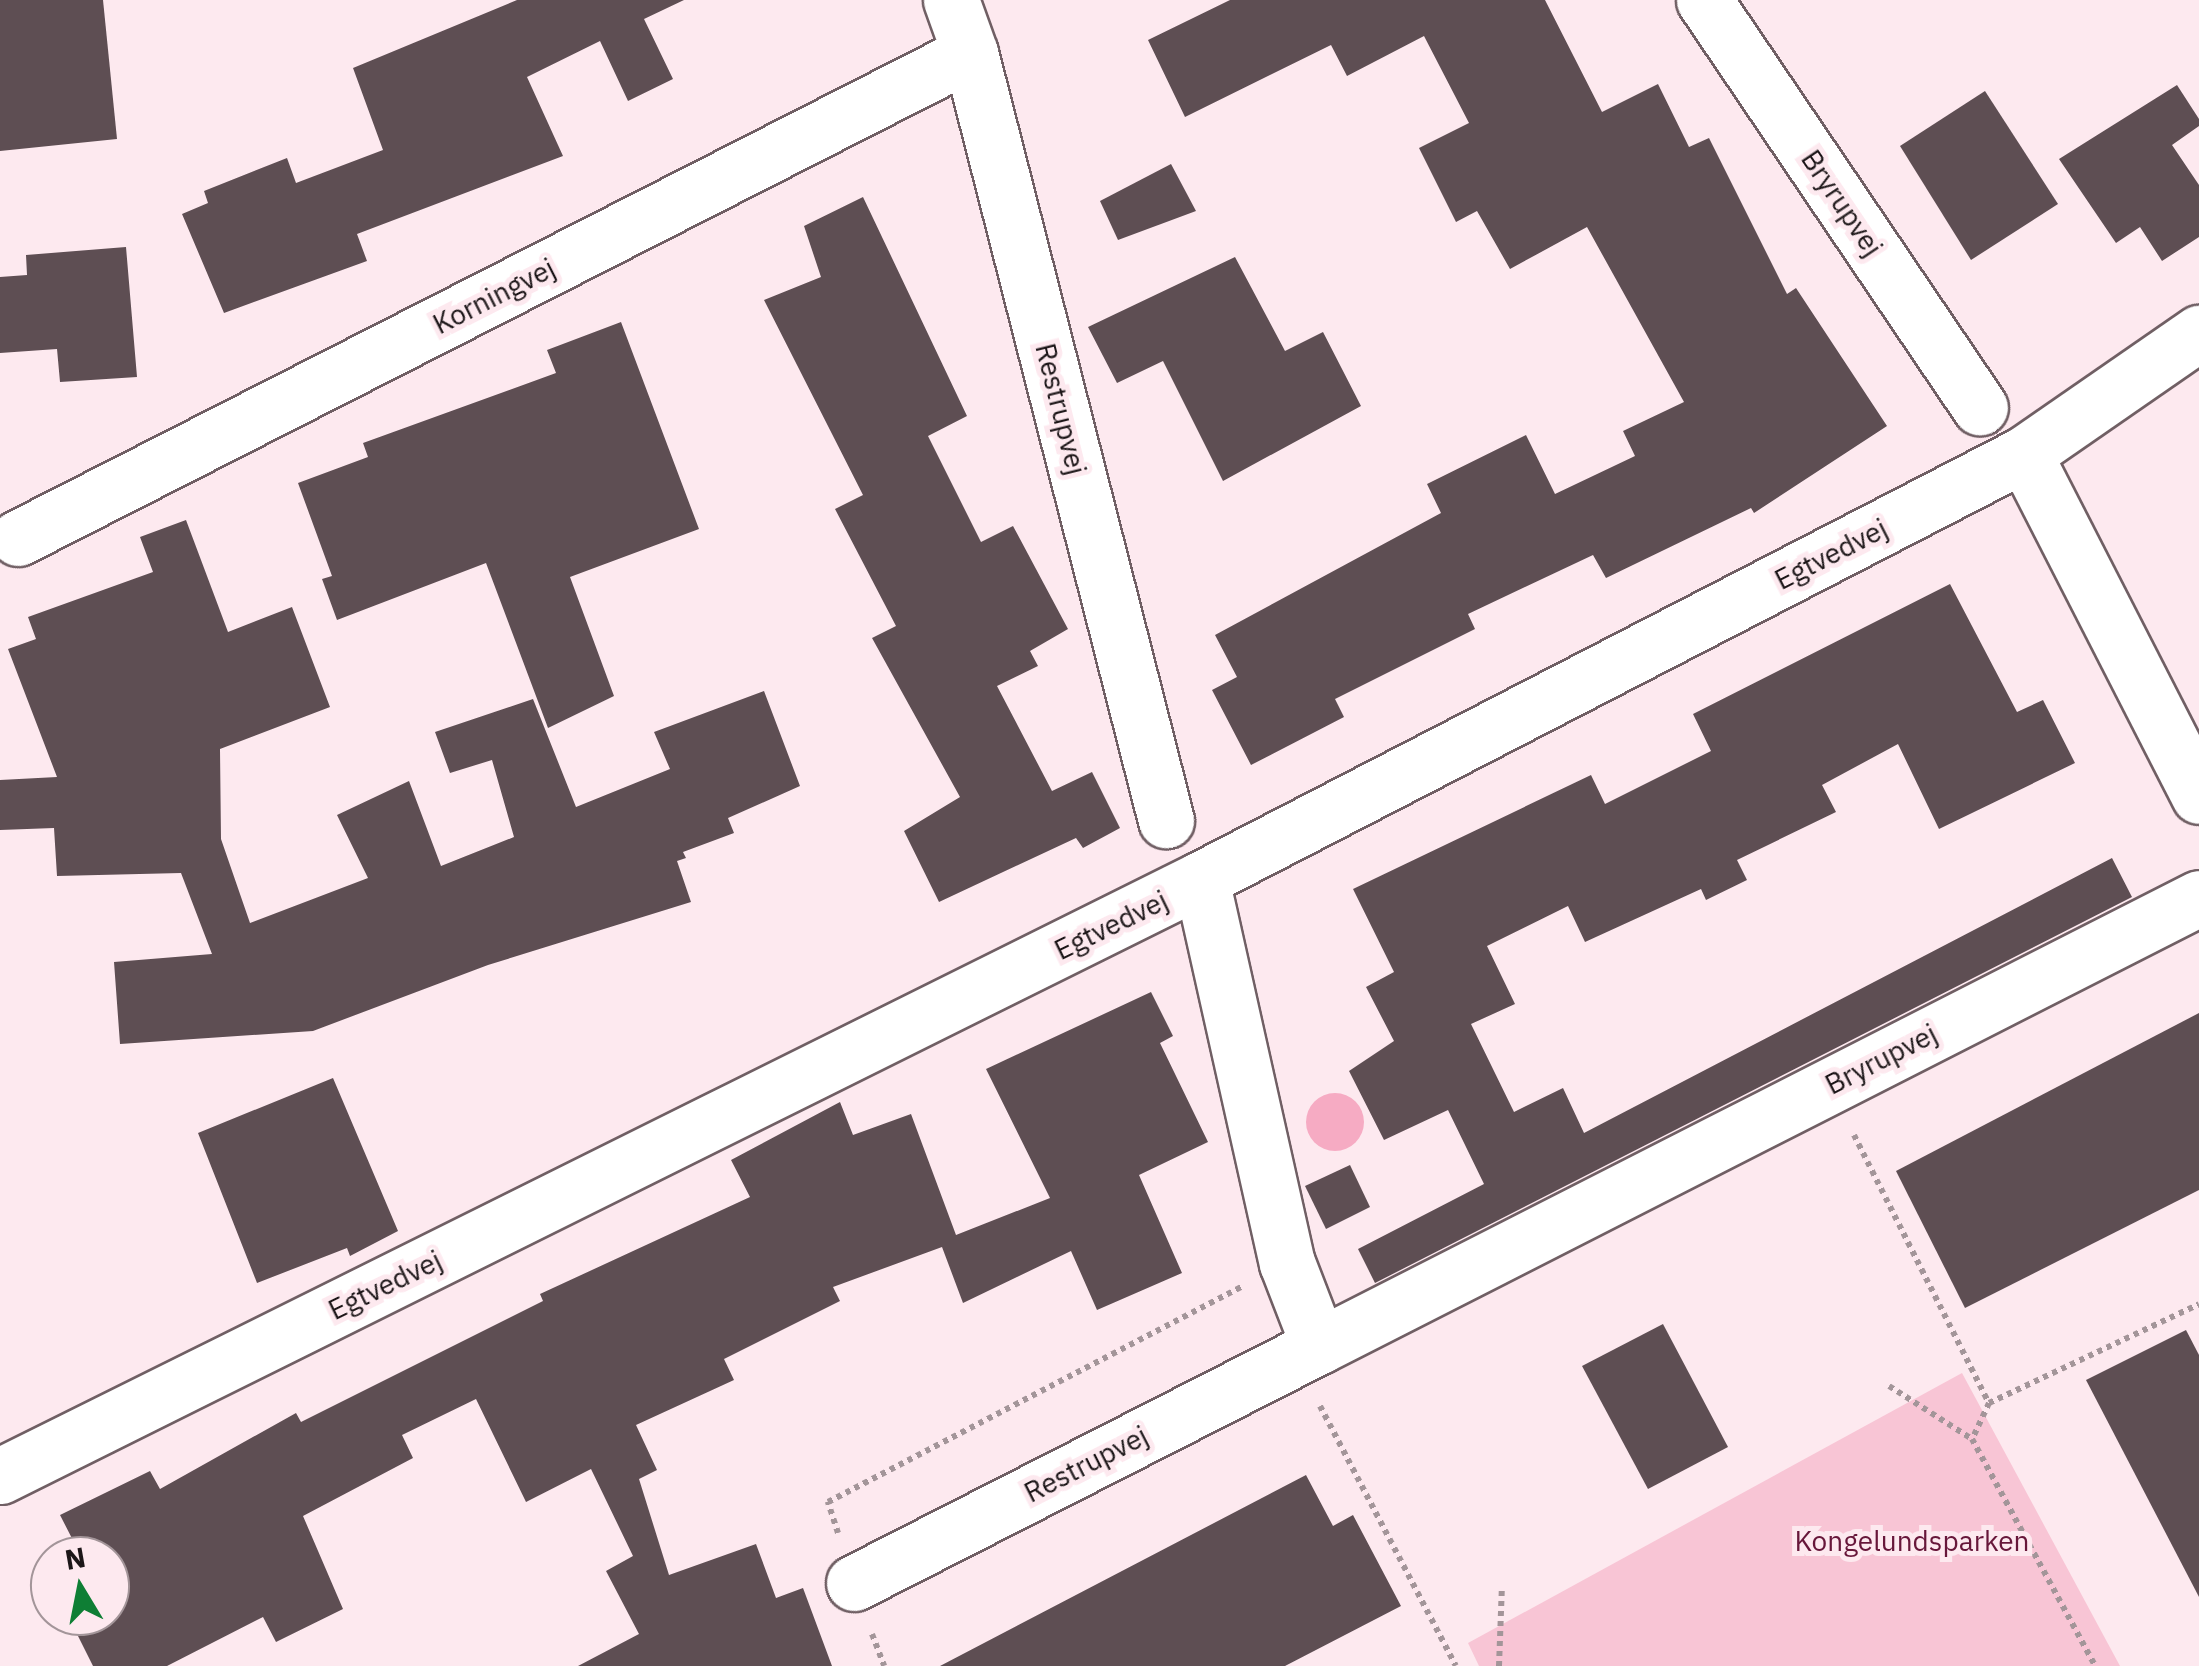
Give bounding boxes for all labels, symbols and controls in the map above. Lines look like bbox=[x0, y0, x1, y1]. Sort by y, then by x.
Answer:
street label: Bryrupvej bbox=[1794, 143, 1890, 263]
street label: Korningvej bbox=[427, 251, 561, 341]
street label: Restrupvej bbox=[1028, 340, 1094, 478]
street label: Egtvedvej bbox=[1769, 511, 1893, 597]
street label: Egtvedvej bbox=[1049, 883, 1173, 967]
street label: Bryrupvej bbox=[1819, 1017, 1943, 1101]
street label: Egtvedvej bbox=[323, 1243, 447, 1327]
street label: Restrupvej bbox=[1019, 1419, 1153, 1509]
park label: Kongelundsparken bbox=[1795, 1524, 2029, 1558]
north arrow bbox=[30, 1536, 130, 1636]
text: N bbox=[62, 1538, 88, 1578]

